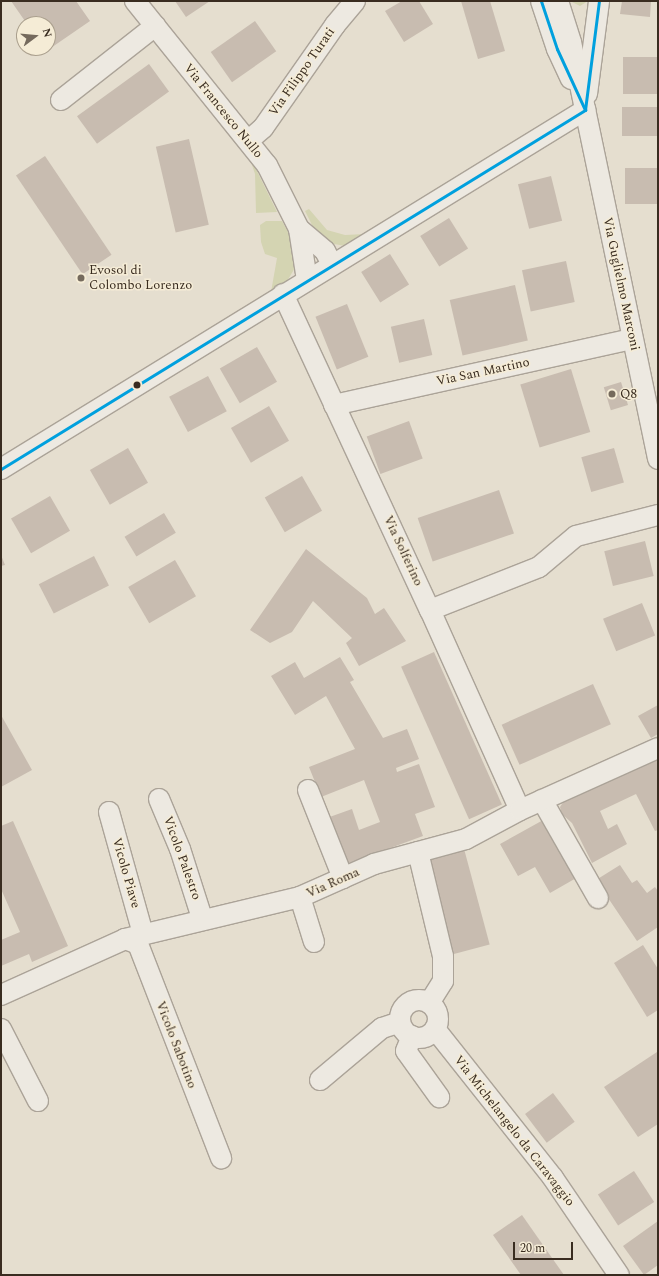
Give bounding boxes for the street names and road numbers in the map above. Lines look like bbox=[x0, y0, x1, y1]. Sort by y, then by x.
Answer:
street label: Via Filippo Turati bbox=[266, 25, 338, 119]
street label: Via Francesco Nullo bbox=[180, 61, 266, 161]
street label: Via Guglielmo Marconi bbox=[599, 216, 643, 352]
street label: Via San Martino bbox=[435, 355, 531, 389]
street label: Via Solferino bbox=[380, 513, 426, 589]
street label: Vicolo Palestro bbox=[160, 814, 204, 902]
street label: Vicolo Piave bbox=[109, 836, 143, 910]
street label: Via Roma bbox=[304, 864, 362, 902]
street label: Vicolo Sabotino bbox=[152, 999, 200, 1091]
street label: Via Michelangelo da Caravaggio bbox=[450, 1053, 578, 1209]

